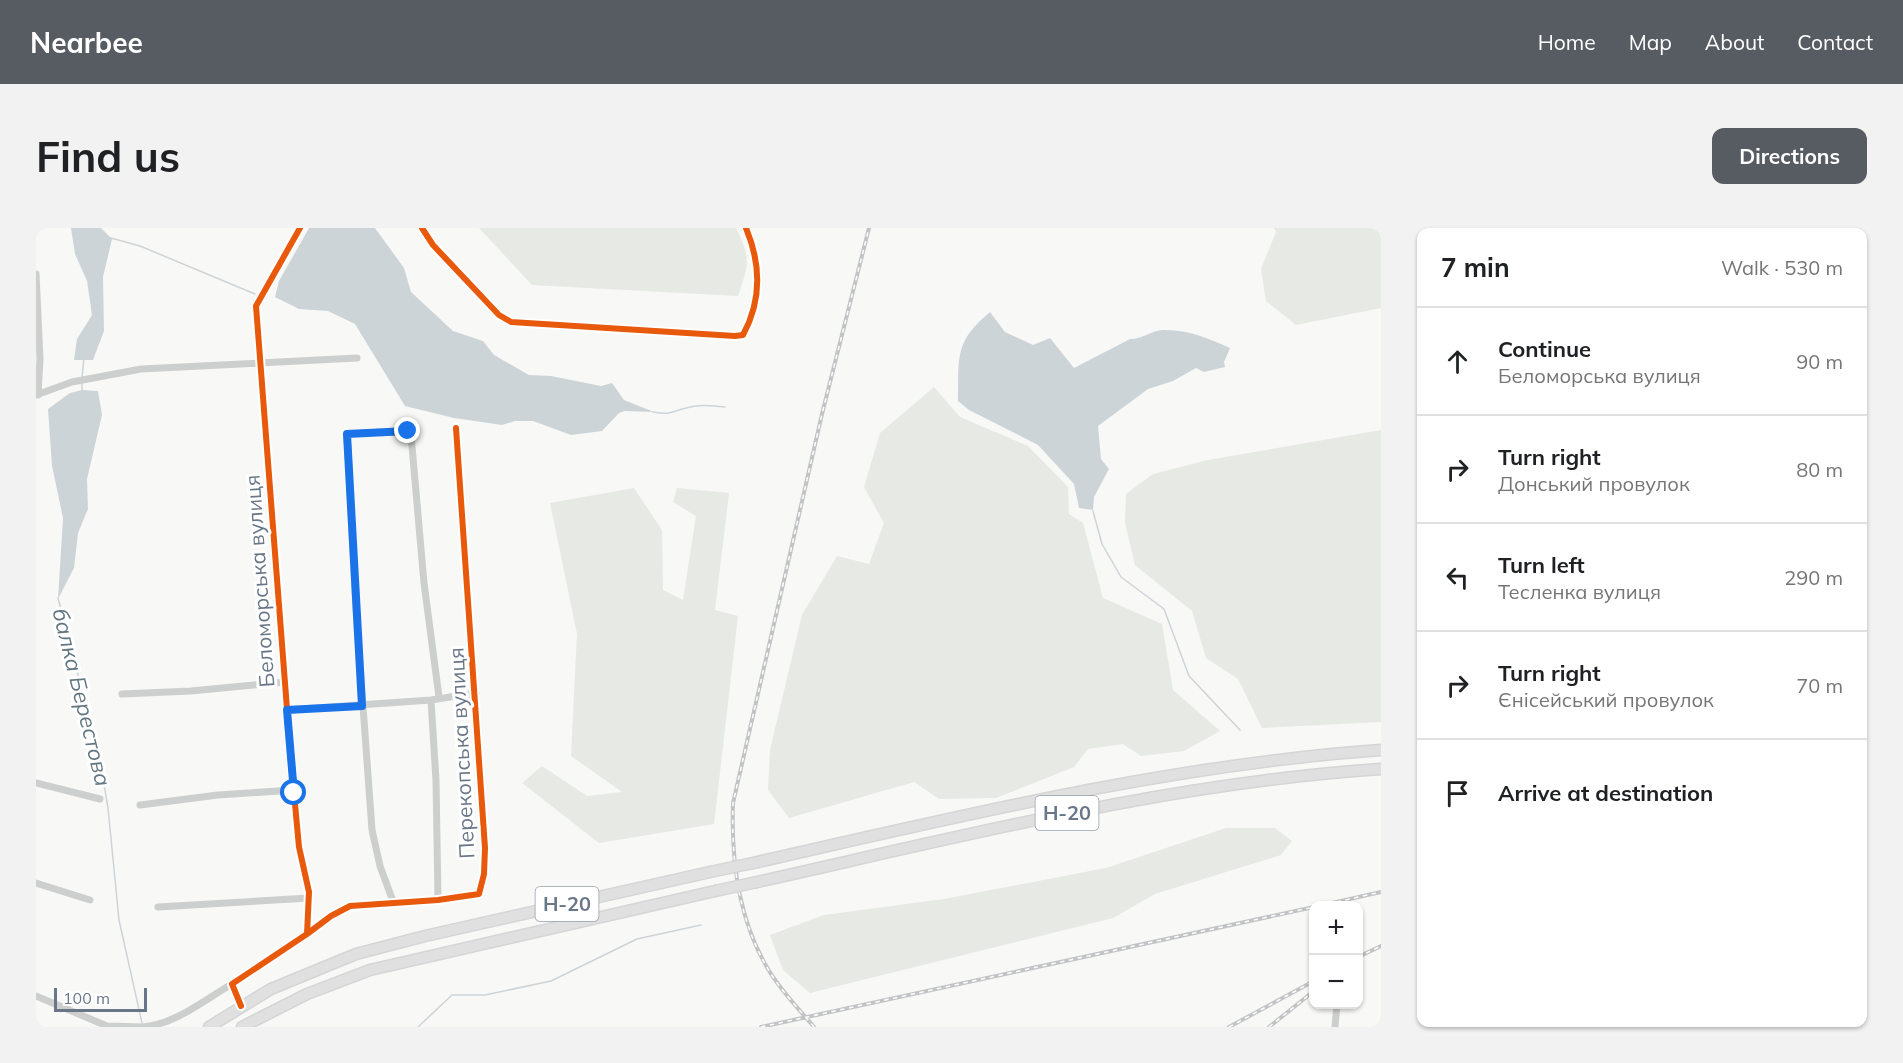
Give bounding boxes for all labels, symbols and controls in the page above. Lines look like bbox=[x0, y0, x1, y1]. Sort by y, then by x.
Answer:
text: Nearbee bbox=[30, 25, 143, 60]
text: Home bbox=[1538, 29, 1596, 55]
text: Map bbox=[1629, 29, 1672, 55]
text: About bbox=[1705, 29, 1764, 55]
text: Contact bbox=[1797, 29, 1873, 55]
button: Directions bbox=[1712, 128, 1867, 184]
text: Find us bbox=[36, 130, 180, 183]
text: 7 min bbox=[1441, 251, 1510, 284]
text: Walk · 530 m bbox=[1721, 255, 1843, 280]
text: Continue bbox=[1498, 335, 1591, 363]
icon: ahead bbox=[1441, 345, 1474, 378]
text: 90 m bbox=[1796, 349, 1843, 374]
text: Беломорська вулиця bbox=[1498, 363, 1701, 388]
route end bbox=[394, 417, 420, 443]
text: Turn right bbox=[1498, 443, 1601, 471]
icon: right bbox=[1441, 453, 1474, 486]
text: 80 m bbox=[1796, 457, 1843, 482]
text: Донський провулок bbox=[1498, 471, 1690, 496]
street label: Беломорська вулиця bbox=[239, 474, 279, 688]
text: Turn left bbox=[1498, 551, 1585, 579]
icon: left bbox=[1441, 561, 1474, 594]
text: 290 m bbox=[1784, 565, 1843, 590]
text: Тесленка вулиця bbox=[1498, 579, 1661, 604]
water label: балка Берестова bbox=[46, 605, 118, 789]
street label: Перекопська вулиця bbox=[442, 647, 480, 859]
text: Turn right bbox=[1498, 659, 1601, 687]
icon: right bbox=[1441, 669, 1474, 702]
text: 70 m bbox=[1796, 673, 1843, 698]
text: Єнісейський провулок bbox=[1498, 687, 1714, 712]
icon: arrive bbox=[1441, 777, 1474, 810]
route start bbox=[280, 779, 306, 805]
text: Arrive at destination bbox=[1498, 779, 1713, 807]
road number: Н-20 bbox=[1036, 796, 1098, 830]
road number: Н-20 bbox=[536, 887, 598, 921]
map controls bbox=[1309, 901, 1363, 1009]
button: + bbox=[1309, 901, 1363, 955]
button: − bbox=[1309, 955, 1363, 1009]
scale bar bbox=[54, 985, 147, 1012]
text: 100 m bbox=[63, 988, 110, 1008]

